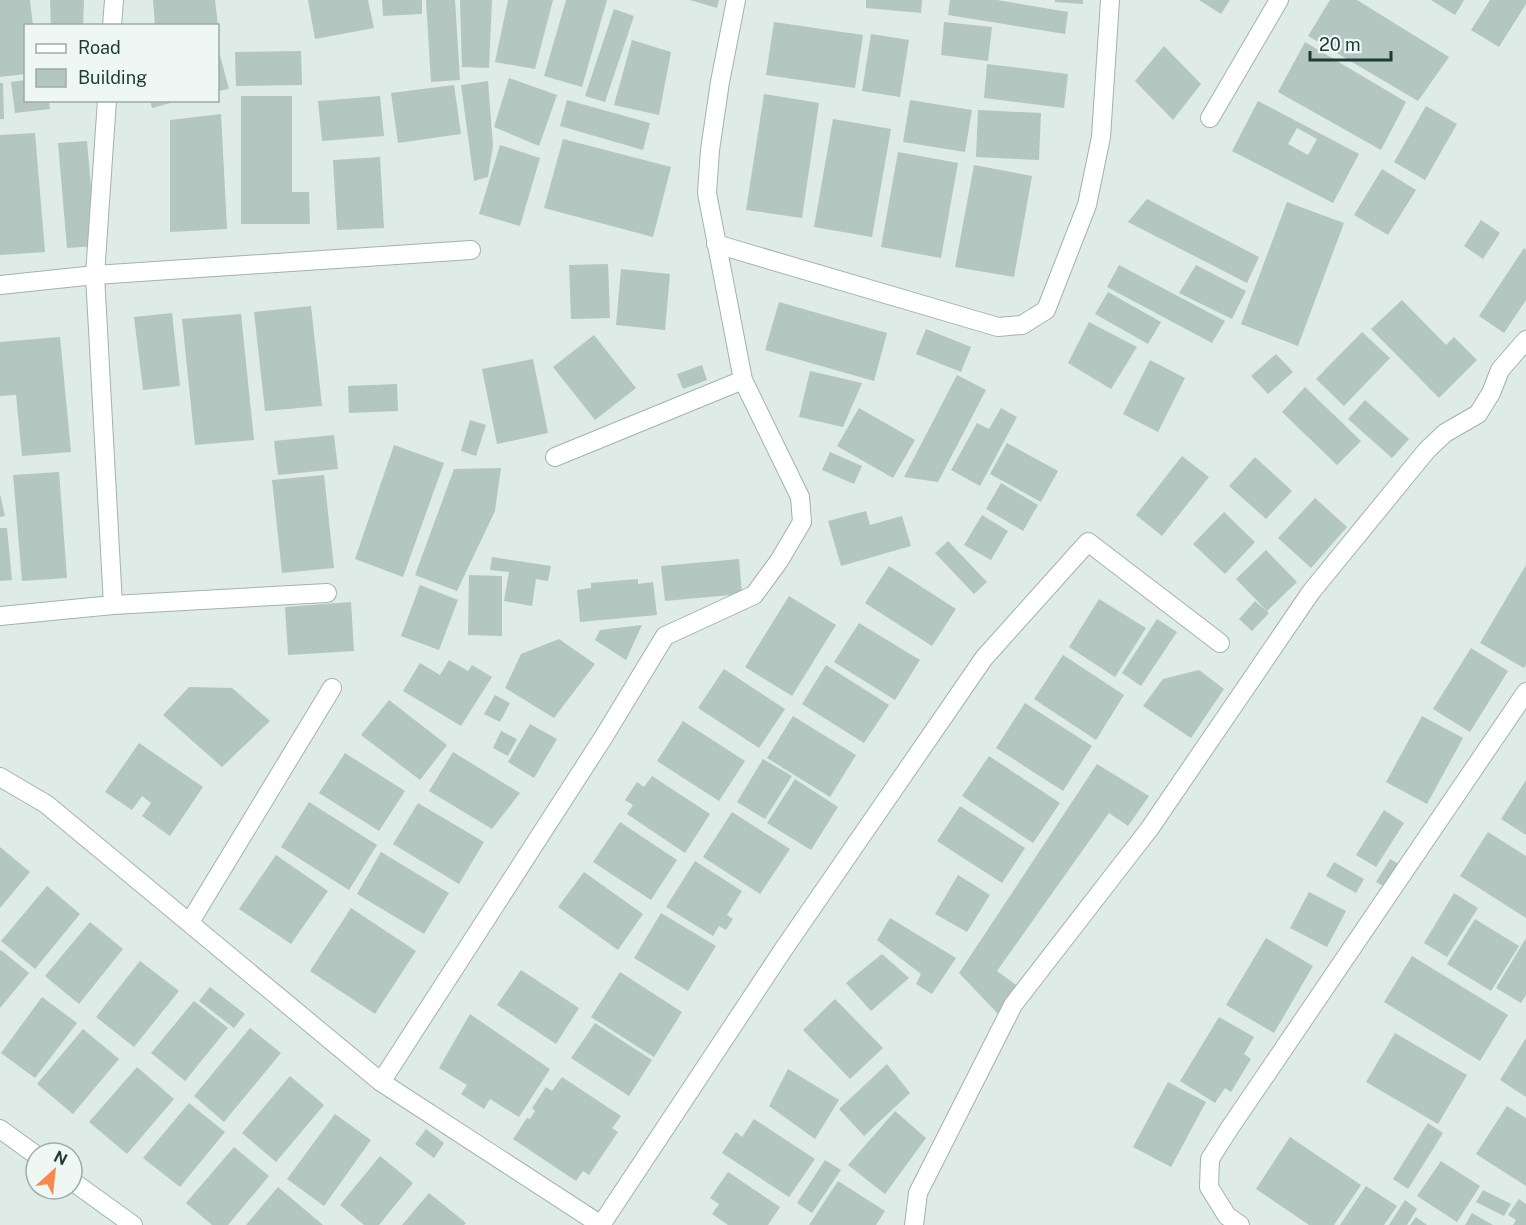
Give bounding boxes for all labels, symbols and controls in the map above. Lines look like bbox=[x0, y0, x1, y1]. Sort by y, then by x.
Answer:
legend bbox=[24, 24, 219, 102]
scale bar bbox=[1310, 24, 1391, 62]
text: 20 m bbox=[1319, 34, 1361, 55]
text: Road bbox=[78, 37, 121, 58]
text: Building bbox=[78, 67, 147, 88]
north arrow bbox=[24, 1141, 84, 1201]
text: N bbox=[51, 1147, 70, 1169]

